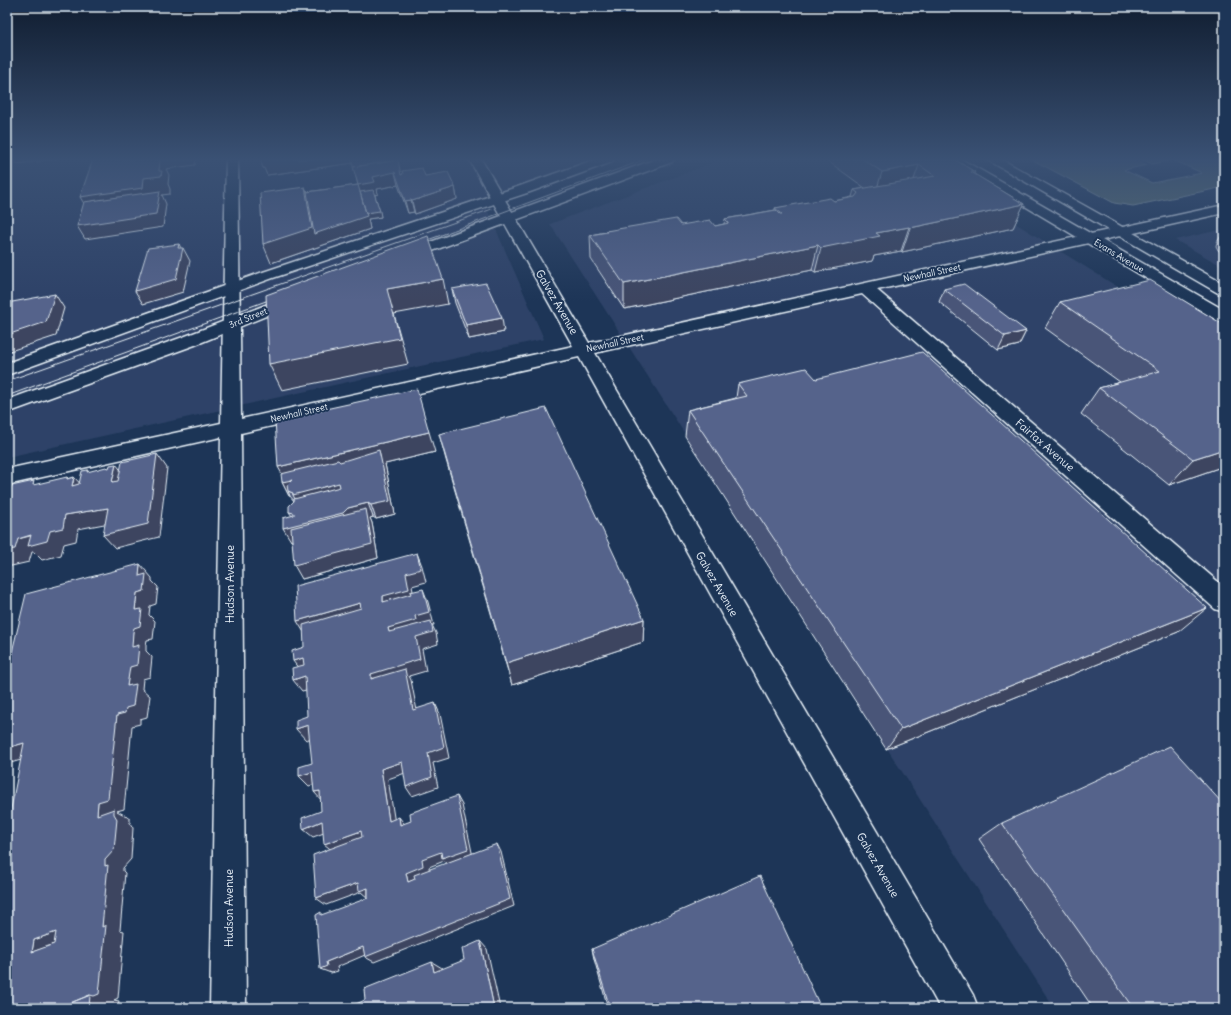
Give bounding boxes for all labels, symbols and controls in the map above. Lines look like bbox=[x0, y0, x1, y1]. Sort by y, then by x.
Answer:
street label: Evans Avenue bbox=[1092, 236, 1146, 275]
street label: Newhall Street bbox=[902, 261, 962, 284]
street label: Galvez Avenue bbox=[533, 267, 581, 337]
street label: 3rd Street bbox=[227, 305, 268, 330]
street label: Newhall Street bbox=[585, 331, 645, 354]
street label: Newhall Street bbox=[269, 401, 329, 424]
street label: Fairfax Avenue bbox=[1013, 416, 1077, 474]
street label: Hudson Avenue bbox=[223, 545, 237, 623]
street label: Galvez Avenue bbox=[693, 549, 741, 619]
street label: Galvez Avenue bbox=[854, 830, 902, 900]
street label: Hudson Avenue bbox=[222, 869, 236, 947]

